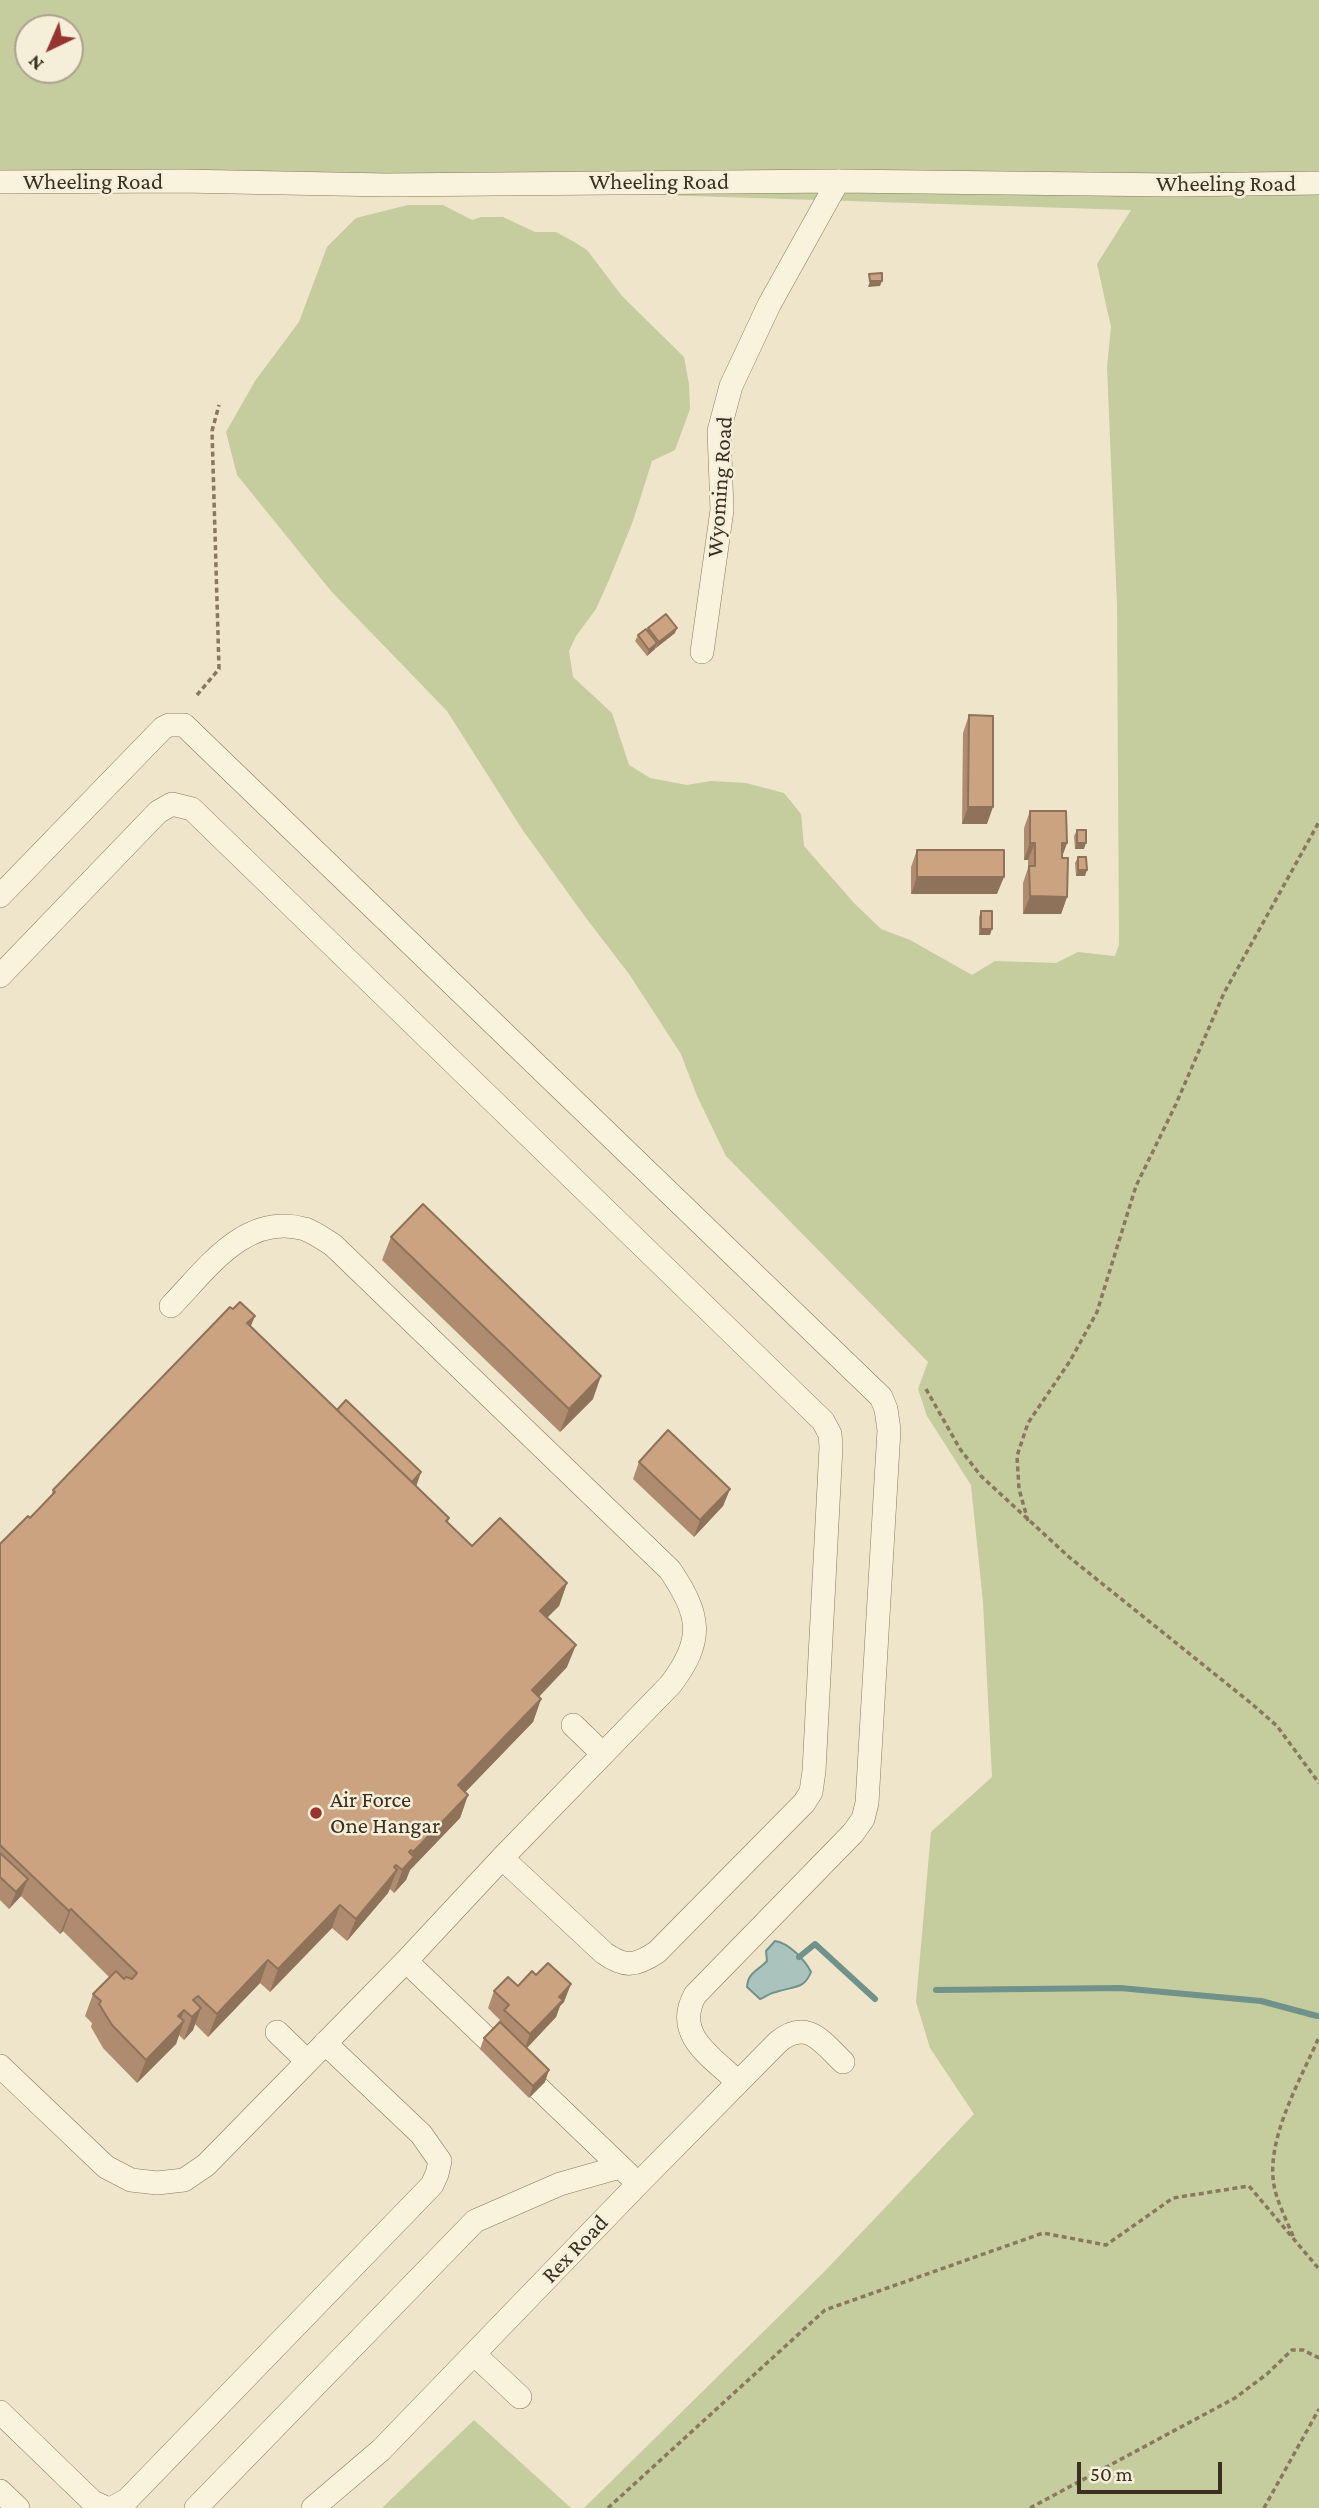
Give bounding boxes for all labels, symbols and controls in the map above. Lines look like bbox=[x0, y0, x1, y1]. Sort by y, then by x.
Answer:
north arrow bbox=[14, 14, 84, 84]
text: N bbox=[24, 51, 47, 75]
street label: Wheeling Road bbox=[23, 168, 163, 196]
street label: Wheeling Road bbox=[589, 168, 729, 196]
street label: Wheeling Road bbox=[1156, 170, 1296, 198]
street label: Wyoming Road bbox=[701, 415, 739, 559]
place label: Air Force One Hangar bbox=[330, 1786, 440, 1840]
marker: Air Force One Hangar bbox=[308, 1805, 324, 1821]
street label: Rex Road bbox=[536, 2209, 614, 2289]
scale bar bbox=[1081, 2448, 1226, 2492]
text: 50 m bbox=[1090, 2462, 1133, 2486]

